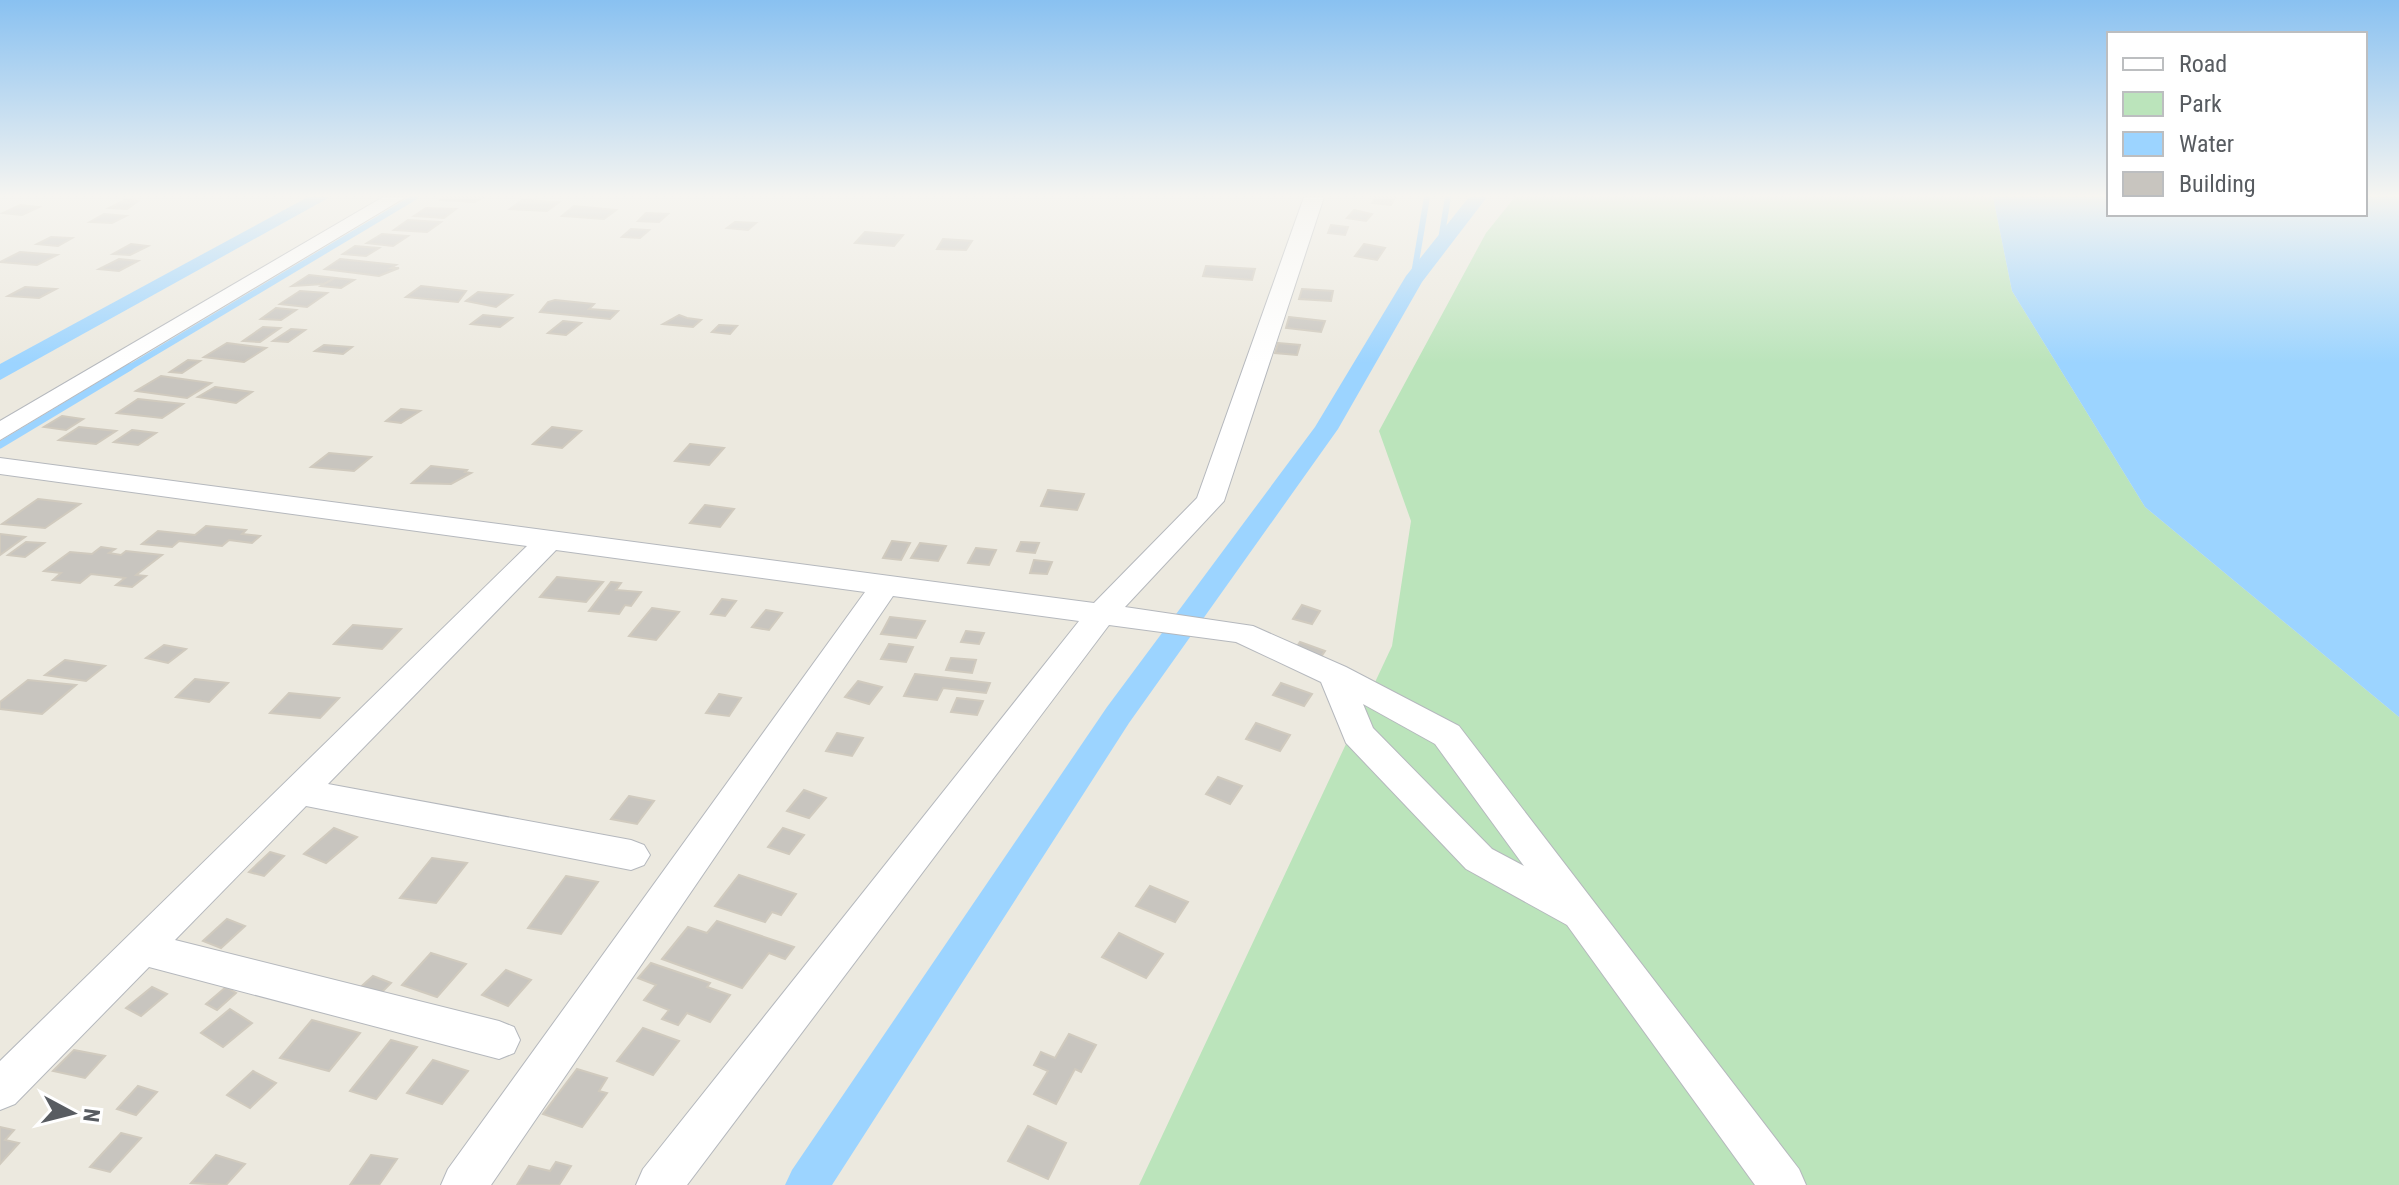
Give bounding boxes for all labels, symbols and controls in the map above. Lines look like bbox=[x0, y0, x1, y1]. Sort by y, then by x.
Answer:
legend bbox=[2107, 32, 2367, 216]
text: Road bbox=[2179, 50, 2227, 78]
text: Park bbox=[2179, 90, 2222, 118]
text: Water bbox=[2179, 130, 2234, 158]
text: Building bbox=[2179, 170, 2256, 198]
north arrow bbox=[32, 1073, 112, 1153]
text: N bbox=[78, 1107, 105, 1124]

